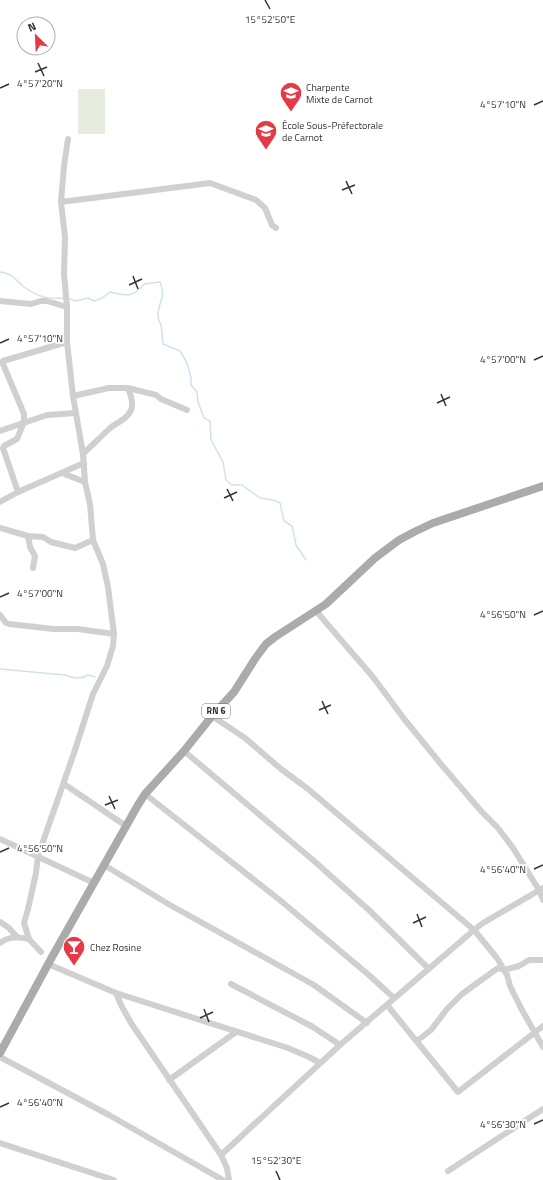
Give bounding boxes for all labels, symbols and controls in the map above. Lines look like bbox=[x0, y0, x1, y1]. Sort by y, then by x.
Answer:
text: 15°52'50"E bbox=[245, 12, 296, 27]
north arrow bbox=[16, 16, 56, 56]
text: N bbox=[25, 18, 39, 36]
text: 4°57'20"N bbox=[17, 76, 63, 91]
school or university icon: Charpente Mixte de Carnot bbox=[278, 80, 304, 113]
place label: Charpente Mixte de Carnot bbox=[306, 80, 373, 107]
text: 4°57'10"N bbox=[480, 97, 526, 112]
school or university icon: École Sous-Préfectorale de Carnot bbox=[253, 118, 279, 151]
place label: École Sous-Préfectorale de Carnot bbox=[282, 118, 383, 145]
text: 4°57'10"N bbox=[17, 331, 63, 346]
text: 4°57'00"N bbox=[480, 352, 526, 367]
text: 4°57'00"N bbox=[17, 586, 63, 601]
text: 4°56'50"N bbox=[480, 607, 526, 622]
road number: RN 6 bbox=[202, 704, 230, 718]
text: 4°56'50"N bbox=[17, 841, 63, 856]
text: 4°56'40"N bbox=[480, 862, 526, 877]
bar icon: Chez Rosine bbox=[61, 934, 87, 967]
place label: Chez Rosine bbox=[90, 940, 141, 955]
text: 4°56'40"N bbox=[17, 1095, 63, 1110]
text: 4°56'30"N bbox=[480, 1117, 526, 1132]
text: 15°52'30"E bbox=[251, 1153, 302, 1168]

